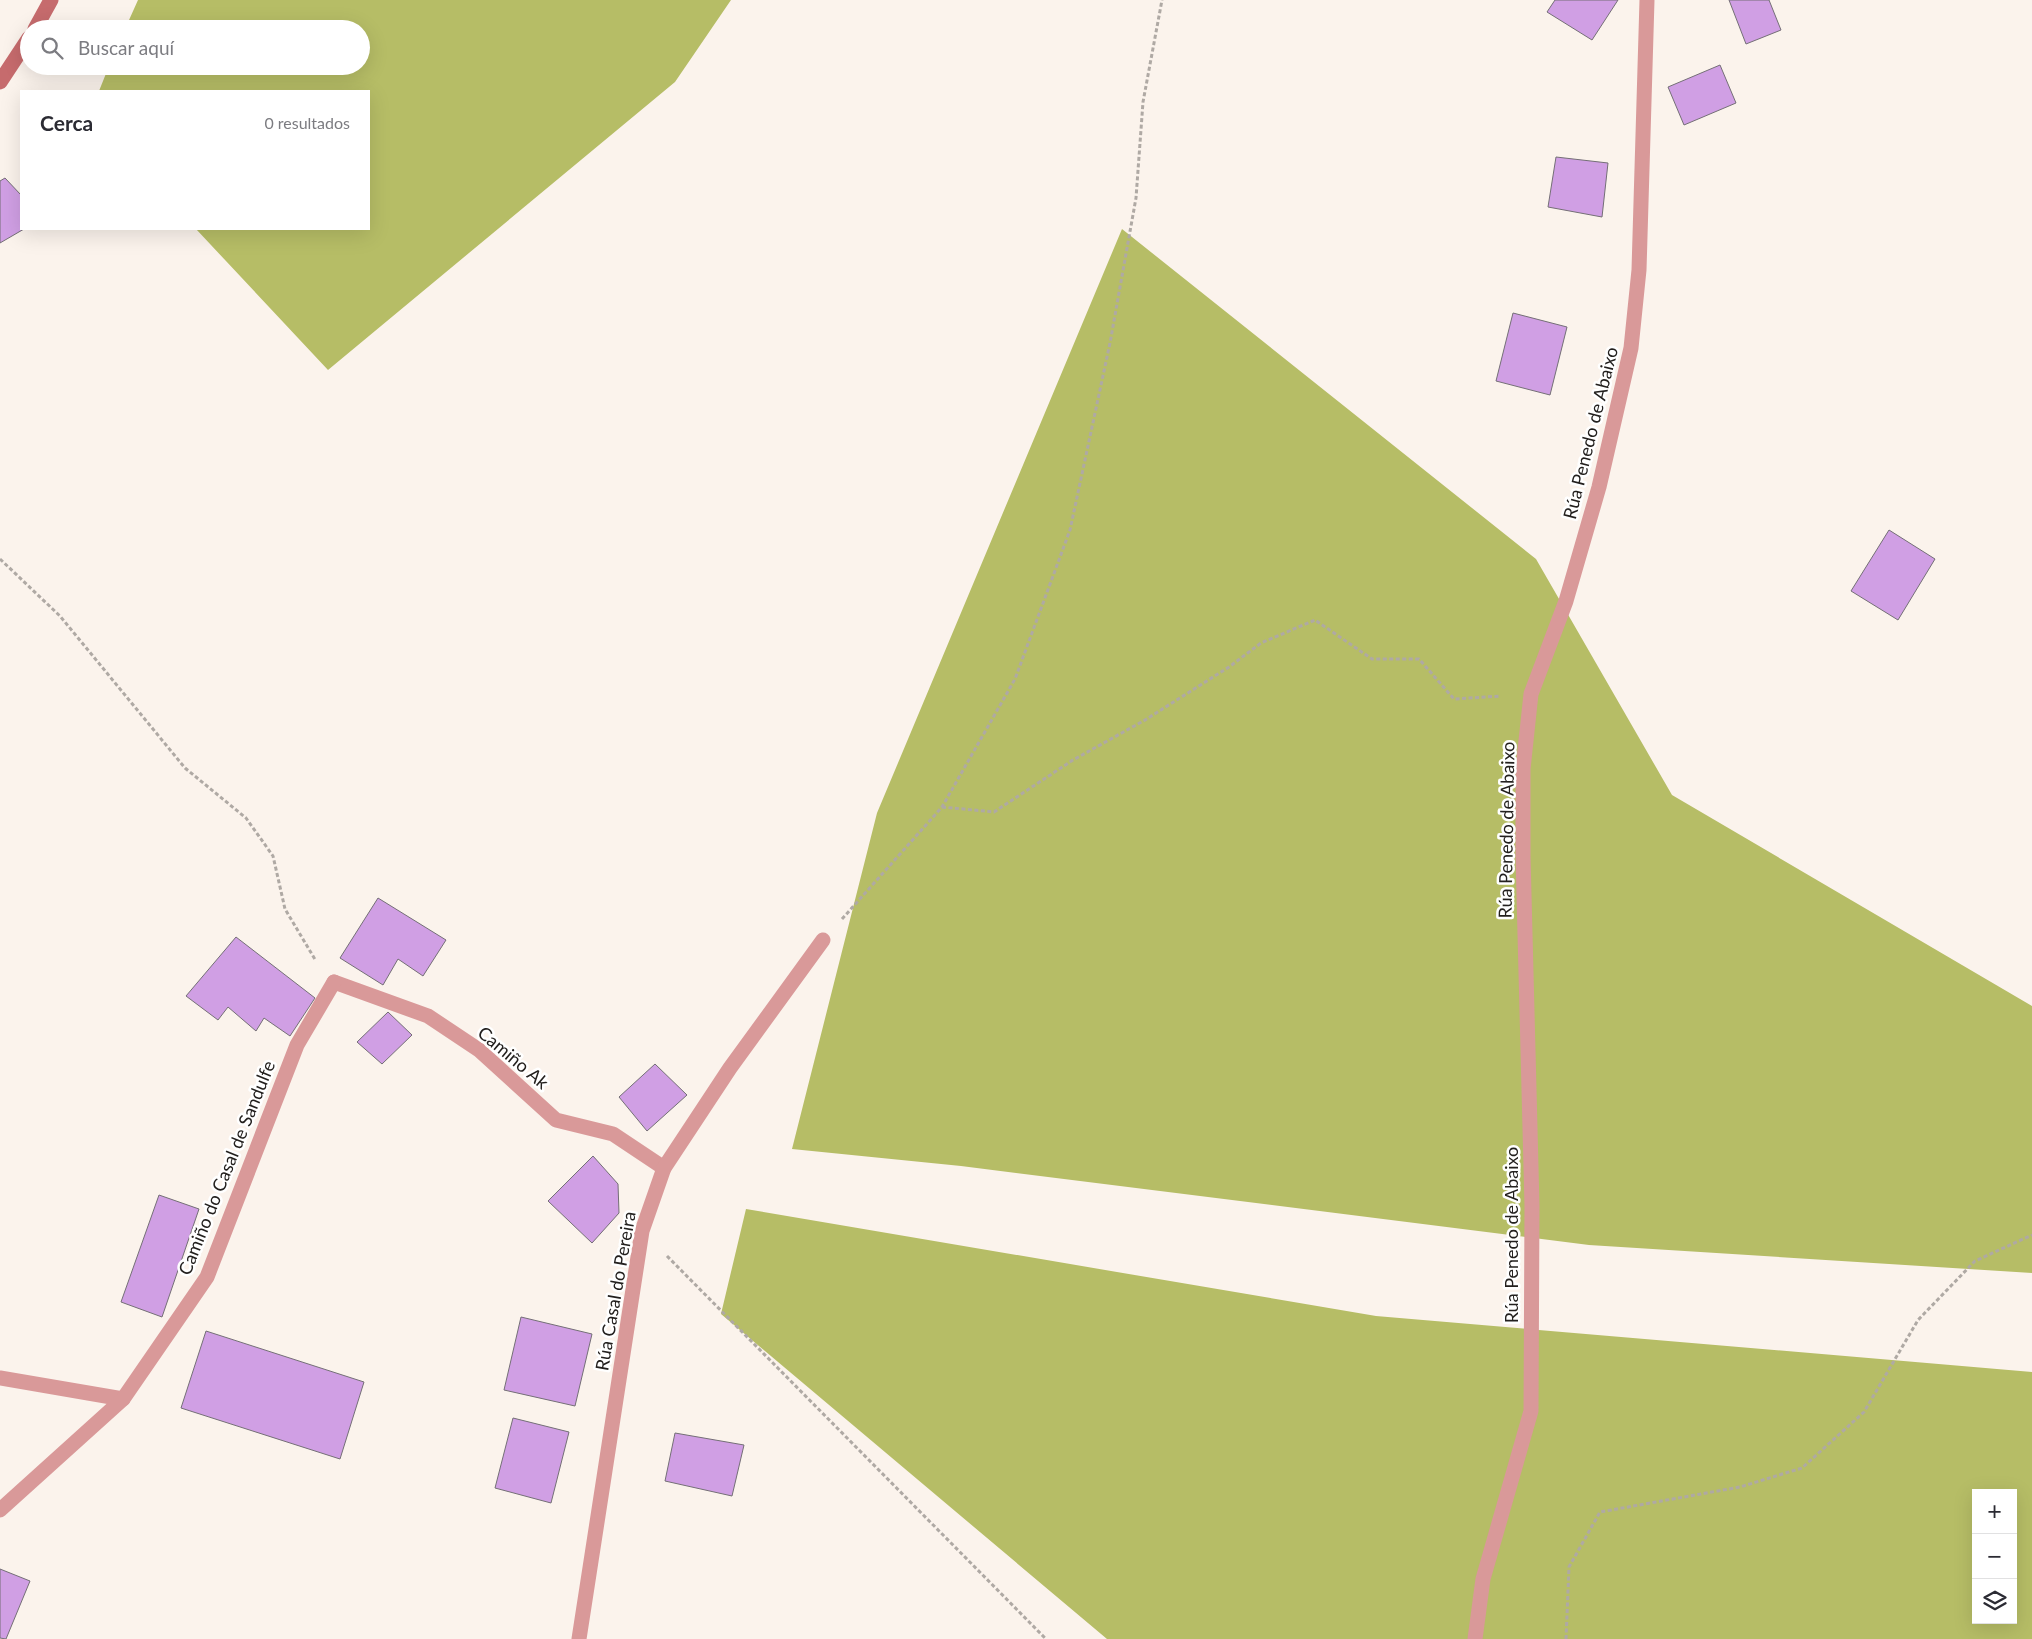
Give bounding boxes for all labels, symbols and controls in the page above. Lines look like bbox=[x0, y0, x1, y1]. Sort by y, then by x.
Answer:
search box bbox=[20, 20, 370, 75]
icon: search bbox=[38, 34, 66, 62]
text: Buscar aquí bbox=[78, 36, 174, 59]
text: Cerca bbox=[40, 110, 93, 135]
text: 0 resultados bbox=[264, 113, 350, 132]
street label: Rúa Penedo de Abaixo bbox=[1558, 344, 1622, 521]
street label: Rúa Penedo de Abaixo bbox=[1493, 741, 1519, 918]
street label: Camiño Ak bbox=[474, 1021, 554, 1094]
street label: Camiño do Casal de Sandulfe bbox=[173, 1057, 279, 1278]
street label: Rúa Penedo de Abaixo bbox=[1500, 1147, 1522, 1323]
street label: Rúa Casal do Pereira bbox=[590, 1210, 640, 1372]
map controls bbox=[1972, 1489, 2017, 1624]
button: + bbox=[1972, 1489, 2017, 1534]
button: − bbox=[1972, 1534, 2017, 1579]
button: layers bbox=[1972, 1579, 2017, 1624]

